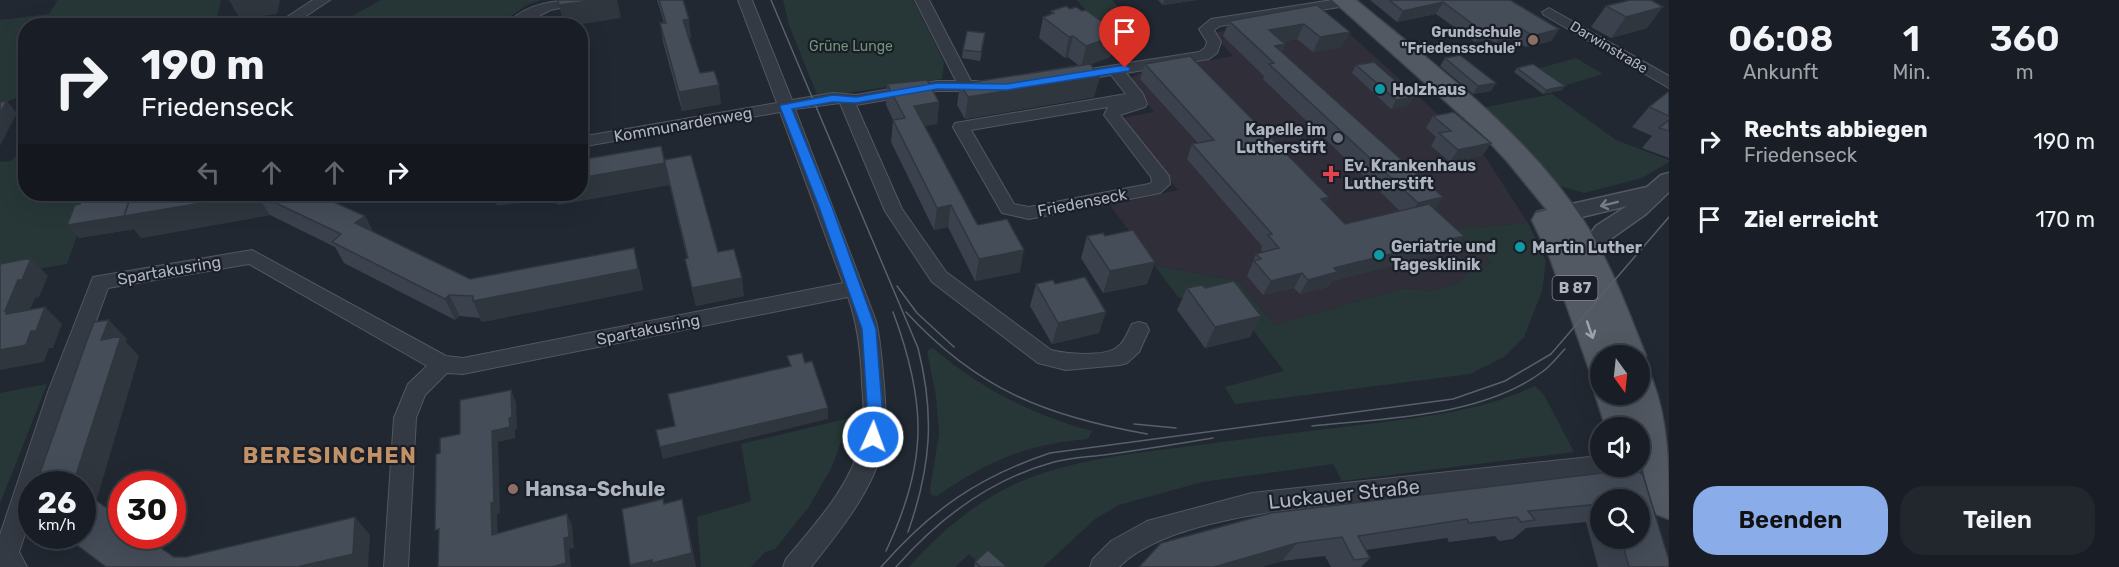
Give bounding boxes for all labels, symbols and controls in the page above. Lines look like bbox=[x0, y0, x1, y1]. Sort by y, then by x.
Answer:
pin bbox=[1099, 6, 1150, 68]
icon: arrive bbox=[1108, 15, 1141, 48]
text: 06:08 bbox=[1728, 17, 1833, 60]
text: 1 bbox=[1903, 17, 1920, 60]
text: 360 bbox=[1990, 17, 2060, 60]
street label: Darwinstraße bbox=[1567, 18, 1651, 77]
place label: Grundschule "Friedensschule" bbox=[1401, 24, 1521, 57]
marker: Grundschule "Friedensschule" bbox=[1526, 33, 1540, 47]
park label: Grüne Lunge bbox=[809, 38, 893, 55]
text: 190 m bbox=[141, 40, 265, 90]
icon: right bbox=[42, 42, 120, 120]
text: Ankunft bbox=[1743, 60, 1818, 84]
text: Min. bbox=[1893, 60, 1930, 84]
text: m bbox=[2016, 60, 2034, 84]
place label: Holzhaus bbox=[1392, 80, 1466, 99]
marker: Holzhaus bbox=[1373, 82, 1387, 96]
text: Friedenseck bbox=[141, 91, 294, 123]
street label: Kommunardenweg bbox=[612, 103, 754, 146]
text: Rechts abbiegen bbox=[1744, 116, 1928, 143]
place label: Kapelle im Lutherstift bbox=[1236, 120, 1327, 157]
icon: right bbox=[1693, 125, 1726, 158]
text: 190 m bbox=[2034, 128, 2095, 155]
marker: Kapelle im Lutherstift bbox=[1331, 131, 1345, 145]
text: Friedenseck bbox=[1744, 143, 1857, 167]
icon: left bbox=[192, 156, 225, 189]
icon: ahead bbox=[255, 156, 288, 189]
icon: ahead bbox=[318, 156, 351, 189]
icon: right bbox=[381, 156, 414, 189]
place label: Ev. Krankenhaus Lutherstift bbox=[1344, 156, 1476, 193]
marker: Ev. Krankenhaus Lutherstift bbox=[1322, 165, 1340, 183]
street label: Friedenseck bbox=[1036, 184, 1129, 220]
one-way arrow bbox=[1600, 198, 1619, 210]
icon: arrive bbox=[1693, 203, 1726, 236]
text: Ziel erreicht bbox=[1744, 206, 1878, 233]
text: 170 m bbox=[2035, 206, 2095, 233]
place label: Geriatrie und Tagesklinik bbox=[1391, 237, 1496, 274]
place label: Martin Luther bbox=[1532, 238, 1643, 257]
marker: Martin Luther bbox=[1513, 240, 1527, 254]
marker: Geriatrie und Tagesklinik bbox=[1372, 248, 1386, 262]
street label: Spartakusring bbox=[116, 252, 222, 289]
road number: B 87 bbox=[1552, 276, 1598, 300]
street label: Spartakusring bbox=[595, 310, 701, 349]
one-way arrow bbox=[1586, 320, 1597, 339]
north arrow bbox=[1590, 345, 1650, 405]
map controls bbox=[1590, 345, 1650, 549]
position arrow bbox=[841, 405, 905, 469]
button: sound bbox=[1590, 417, 1650, 477]
district label: BERESINCHEN bbox=[243, 442, 417, 469]
speed limit sign: 30 bbox=[108, 471, 186, 549]
street label: Luckauer Straße bbox=[1267, 474, 1421, 514]
place label: Hansa-Schule bbox=[525, 477, 665, 501]
marker: Hansa-Schule bbox=[506, 482, 520, 496]
text: 26 bbox=[37, 485, 77, 521]
button: Beenden bbox=[1693, 486, 1888, 555]
button: Teilen bbox=[1900, 486, 2095, 555]
button: search bbox=[1590, 489, 1650, 549]
text: km/h bbox=[38, 516, 76, 534]

